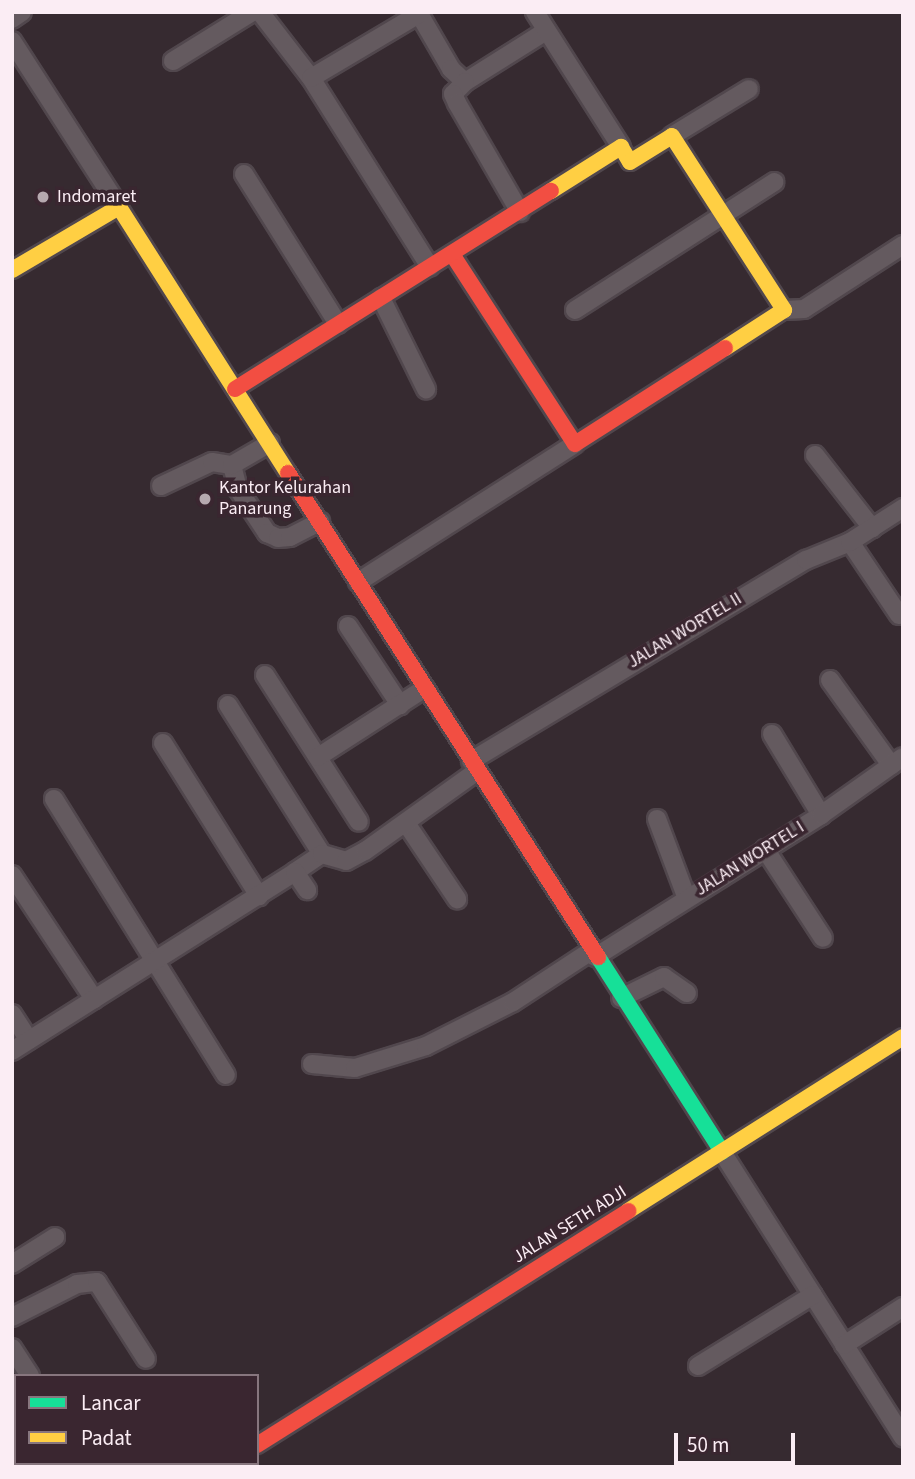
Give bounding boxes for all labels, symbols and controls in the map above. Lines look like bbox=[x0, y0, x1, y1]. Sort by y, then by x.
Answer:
place label: Indomaret bbox=[57, 186, 136, 208]
marker: Indomaret bbox=[35, 189, 51, 205]
place label: Kantor Kelurahan Panarung bbox=[219, 478, 351, 520]
marker: Kantor Kelurahan Panarung bbox=[197, 491, 213, 507]
street label: JALAN WORTEL II bbox=[624, 588, 746, 674]
street label: JALAN WORTEL I bbox=[692, 817, 808, 901]
street label: JALAN SETH ADJI bbox=[509, 1181, 631, 1269]
legend bbox=[14, 1374, 259, 1465]
text: Lancar bbox=[81, 1388, 141, 1418]
scale bar bbox=[677, 1420, 798, 1464]
text: Padat bbox=[81, 1423, 132, 1453]
text: 50 m bbox=[687, 1430, 729, 1460]

